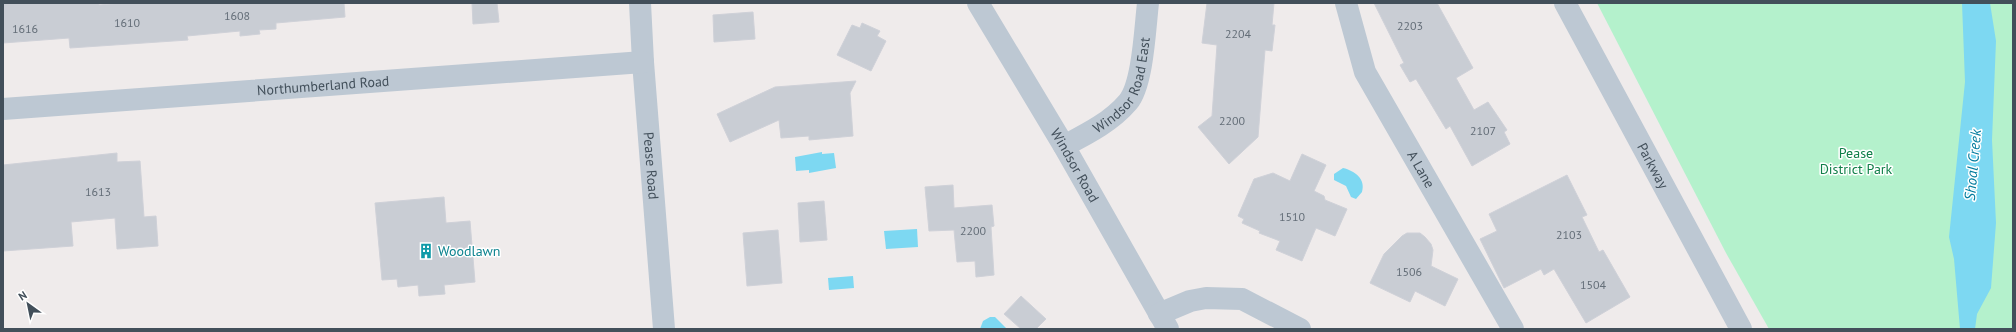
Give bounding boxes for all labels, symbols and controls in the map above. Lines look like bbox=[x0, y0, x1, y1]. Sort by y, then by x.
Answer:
house number: 1608 bbox=[224, 8, 250, 23]
house number: 1610 bbox=[114, 15, 141, 30]
house number: 2203 bbox=[1397, 18, 1423, 33]
house number: 1616 bbox=[12, 21, 38, 36]
house number: 2204 bbox=[1225, 26, 1252, 41]
street label: Windsor Road East bbox=[1089, 36, 1154, 137]
street label: Northumberland Road bbox=[256, 72, 390, 99]
house number: 2200 bbox=[1219, 113, 1246, 128]
house number: 2107 bbox=[1470, 123, 1496, 138]
street label: Windsor Road bbox=[1047, 125, 1103, 205]
water label: Shoal Creek bbox=[1960, 127, 1985, 201]
street label: Pease Road bbox=[640, 131, 663, 200]
street label: Parkway bbox=[1633, 140, 1673, 192]
park label: Pease District Park bbox=[1820, 144, 1893, 178]
street label: A Lane bbox=[1403, 148, 1439, 191]
house number: 1613 bbox=[85, 184, 111, 199]
house number: 1510 bbox=[1279, 209, 1306, 224]
house number: 2200 bbox=[960, 223, 987, 238]
house number: 2103 bbox=[1556, 227, 1582, 242]
building icon: Woodlawn bbox=[417, 242, 435, 260]
place label: Woodlawn bbox=[438, 242, 501, 260]
house number: 1506 bbox=[1396, 264, 1422, 279]
house number: 1504 bbox=[1580, 277, 1607, 292]
north arrow bbox=[8, 284, 48, 324]
text: N bbox=[16, 288, 29, 303]

